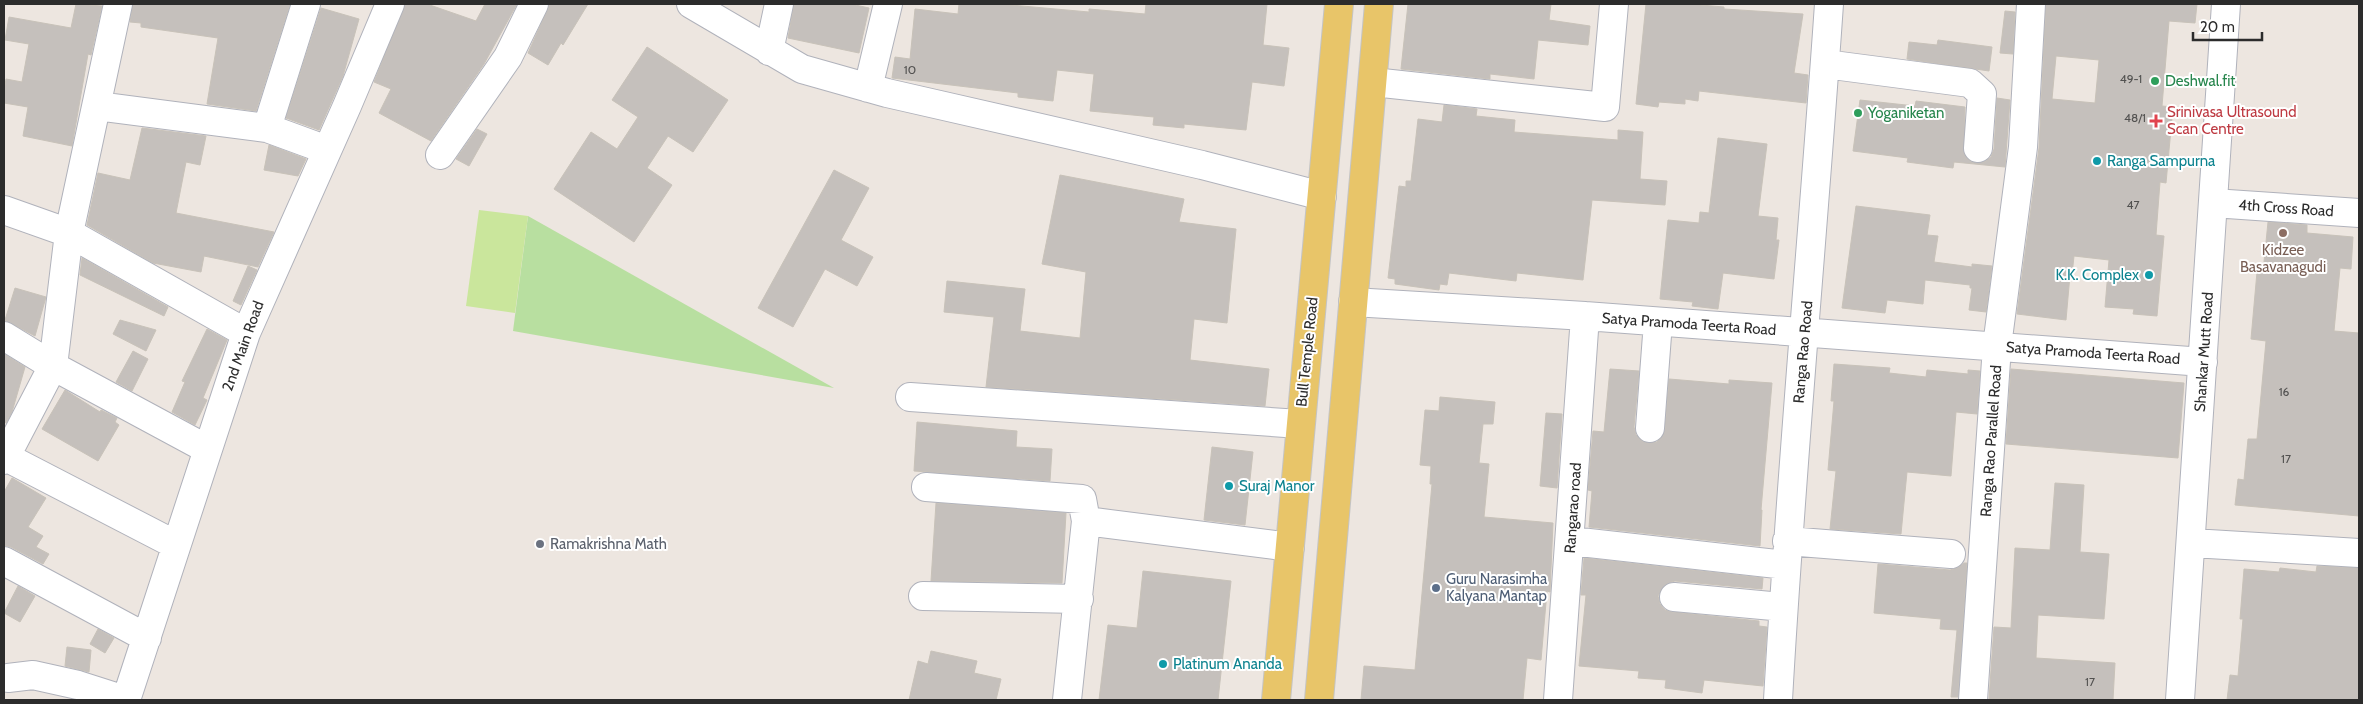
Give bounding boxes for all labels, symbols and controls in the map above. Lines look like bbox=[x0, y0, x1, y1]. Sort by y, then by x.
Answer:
scale bar bbox=[2193, 10, 2262, 42]
text: 20 m bbox=[2200, 18, 2235, 36]
house number: 10 bbox=[904, 62, 916, 77]
house number: 49-1 bbox=[2120, 71, 2142, 86]
place label: Deshwal.fit bbox=[2165, 72, 2235, 90]
marker: Deshwal.fit bbox=[2149, 75, 2161, 87]
place label: Srinivasa Ultrasound Scan Centre bbox=[2167, 103, 2297, 138]
place label: Yoganiketan bbox=[1867, 104, 1944, 122]
marker: Yoganiketan bbox=[1852, 107, 1864, 119]
house number: 48/1 bbox=[2124, 110, 2146, 125]
marker: Srinivasa Ultrasound Scan Centre bbox=[2149, 114, 2163, 128]
place label: Ranga Sampurna bbox=[2107, 152, 2216, 170]
marker: Ranga Sampurna bbox=[2091, 155, 2103, 167]
street label: 4th Cross Road bbox=[2238, 196, 2334, 220]
house number: 47 bbox=[2127, 197, 2139, 212]
marker: Kidzee Basavanagudi bbox=[2277, 227, 2289, 239]
place label: Kidzee Basavanagudi bbox=[2240, 241, 2326, 276]
place label: K.K. Complex bbox=[2055, 266, 2139, 284]
marker: K.K. Complex bbox=[2143, 269, 2155, 281]
street label: Shankar Mutt Road bbox=[2191, 291, 2217, 413]
street label: Bull Temple Road bbox=[1292, 296, 1322, 408]
street label: 2nd Main Road bbox=[218, 298, 268, 394]
street label: Ranga Rao Road bbox=[1790, 300, 1816, 404]
street label: Satya Pramoda Teerta Road bbox=[1601, 309, 1777, 339]
street label: Satya Pramoda Teerta Road bbox=[2005, 338, 2181, 368]
street label: Ranga Rao Parallel Road bbox=[1977, 365, 2005, 517]
house number: 16 bbox=[2279, 384, 2290, 399]
house number: 17 bbox=[2281, 451, 2291, 466]
street label: Rangarao road bbox=[1561, 462, 1585, 554]
place label: Suraj Manor bbox=[1239, 477, 1315, 495]
marker: Suraj Manor bbox=[1223, 480, 1235, 492]
place label: Ramakrishna Math bbox=[550, 535, 667, 553]
marker: Ramakrishna Math bbox=[534, 538, 546, 550]
place label: Guru Narasimha Kalyana Mantap bbox=[1446, 570, 1548, 605]
marker: Guru Narasimha Kalyana Mantap bbox=[1430, 582, 1442, 594]
place label: Platinum Ananda bbox=[1173, 655, 1283, 673]
marker: Platinum Ananda bbox=[1157, 658, 1169, 670]
house number: 17 bbox=[2085, 674, 2095, 689]

